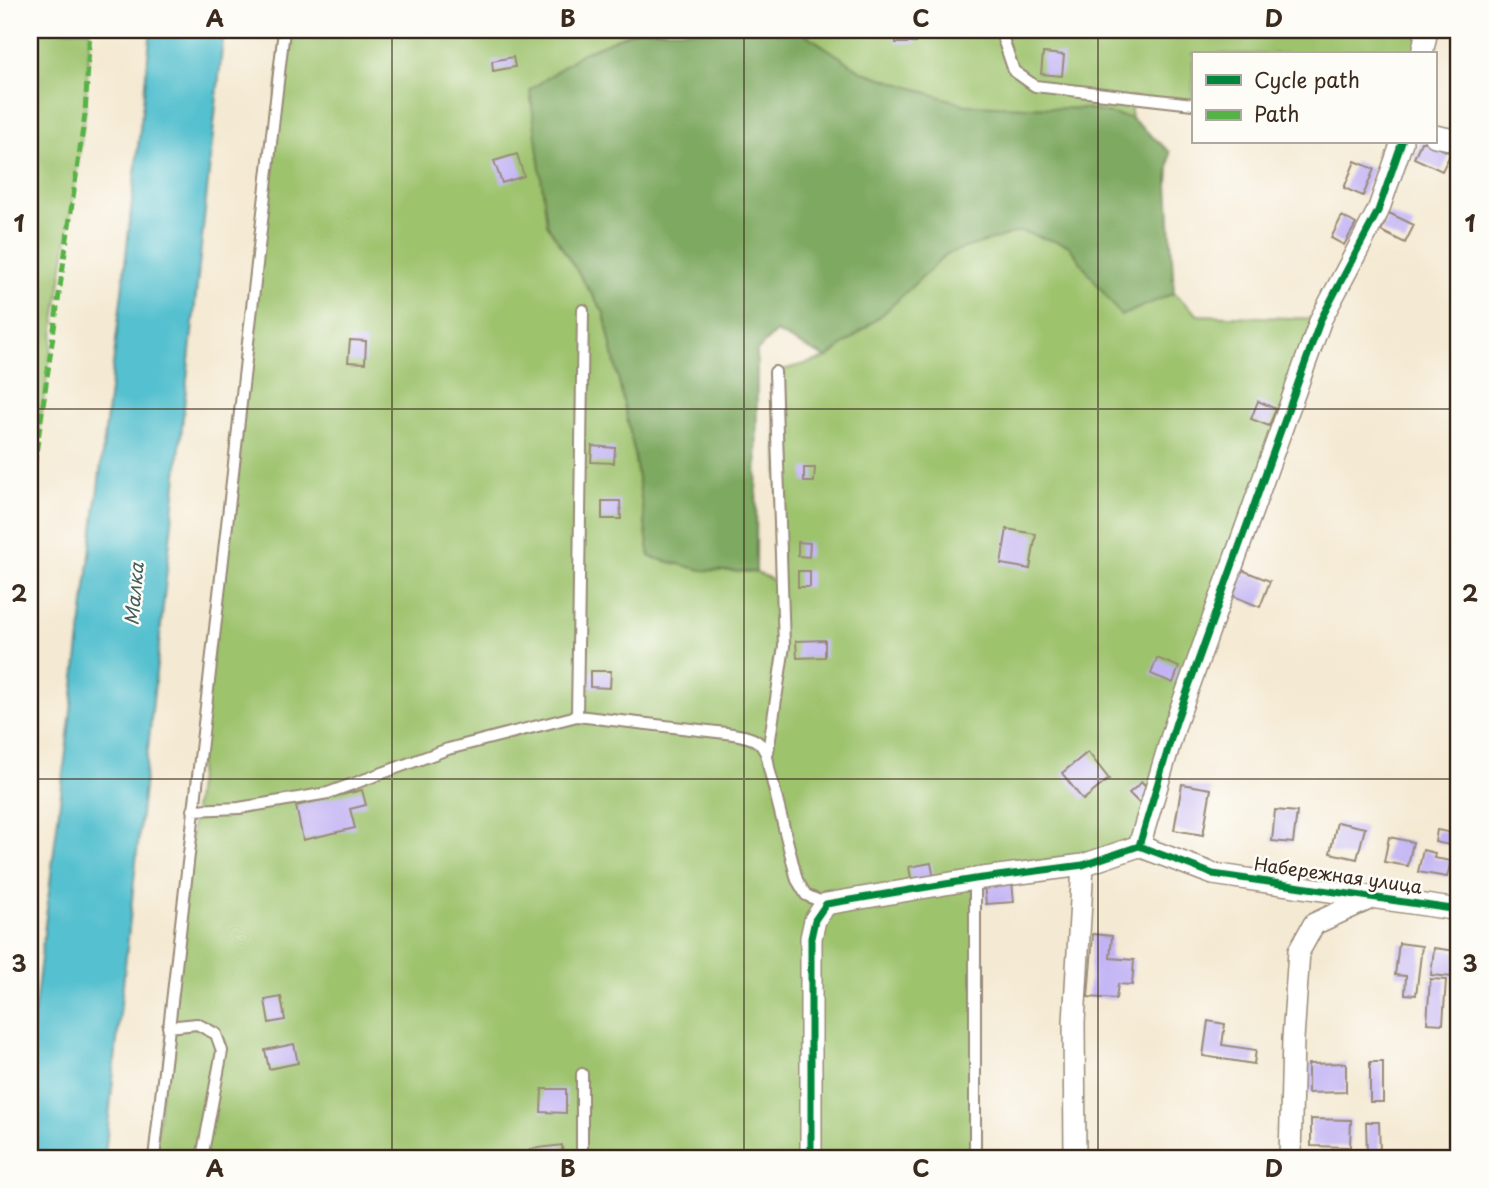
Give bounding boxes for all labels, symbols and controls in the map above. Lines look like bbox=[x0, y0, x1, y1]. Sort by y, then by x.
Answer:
text: A bbox=[206, 0, 224, 35]
text: B bbox=[560, 0, 576, 35]
text: C bbox=[912, 0, 930, 35]
text: D bbox=[1265, 0, 1283, 35]
legend bbox=[1192, 52, 1436, 144]
text: Cycle path bbox=[1254, 63, 1360, 95]
text: Path bbox=[1254, 97, 1299, 129]
text: 1 bbox=[14, 205, 25, 240]
text: 1 bbox=[1465, 205, 1476, 240]
water label: Малка bbox=[116, 560, 150, 626]
text: 2 bbox=[11, 575, 27, 610]
text: 2 bbox=[1462, 575, 1478, 610]
street label: Набережная улица bbox=[1252, 849, 1425, 900]
text: 3 bbox=[11, 945, 27, 980]
text: 3 bbox=[1462, 945, 1478, 980]
text: A bbox=[206, 1150, 224, 1185]
text: B bbox=[560, 1150, 576, 1185]
text: C bbox=[912, 1150, 930, 1185]
text: D bbox=[1265, 1150, 1283, 1185]

